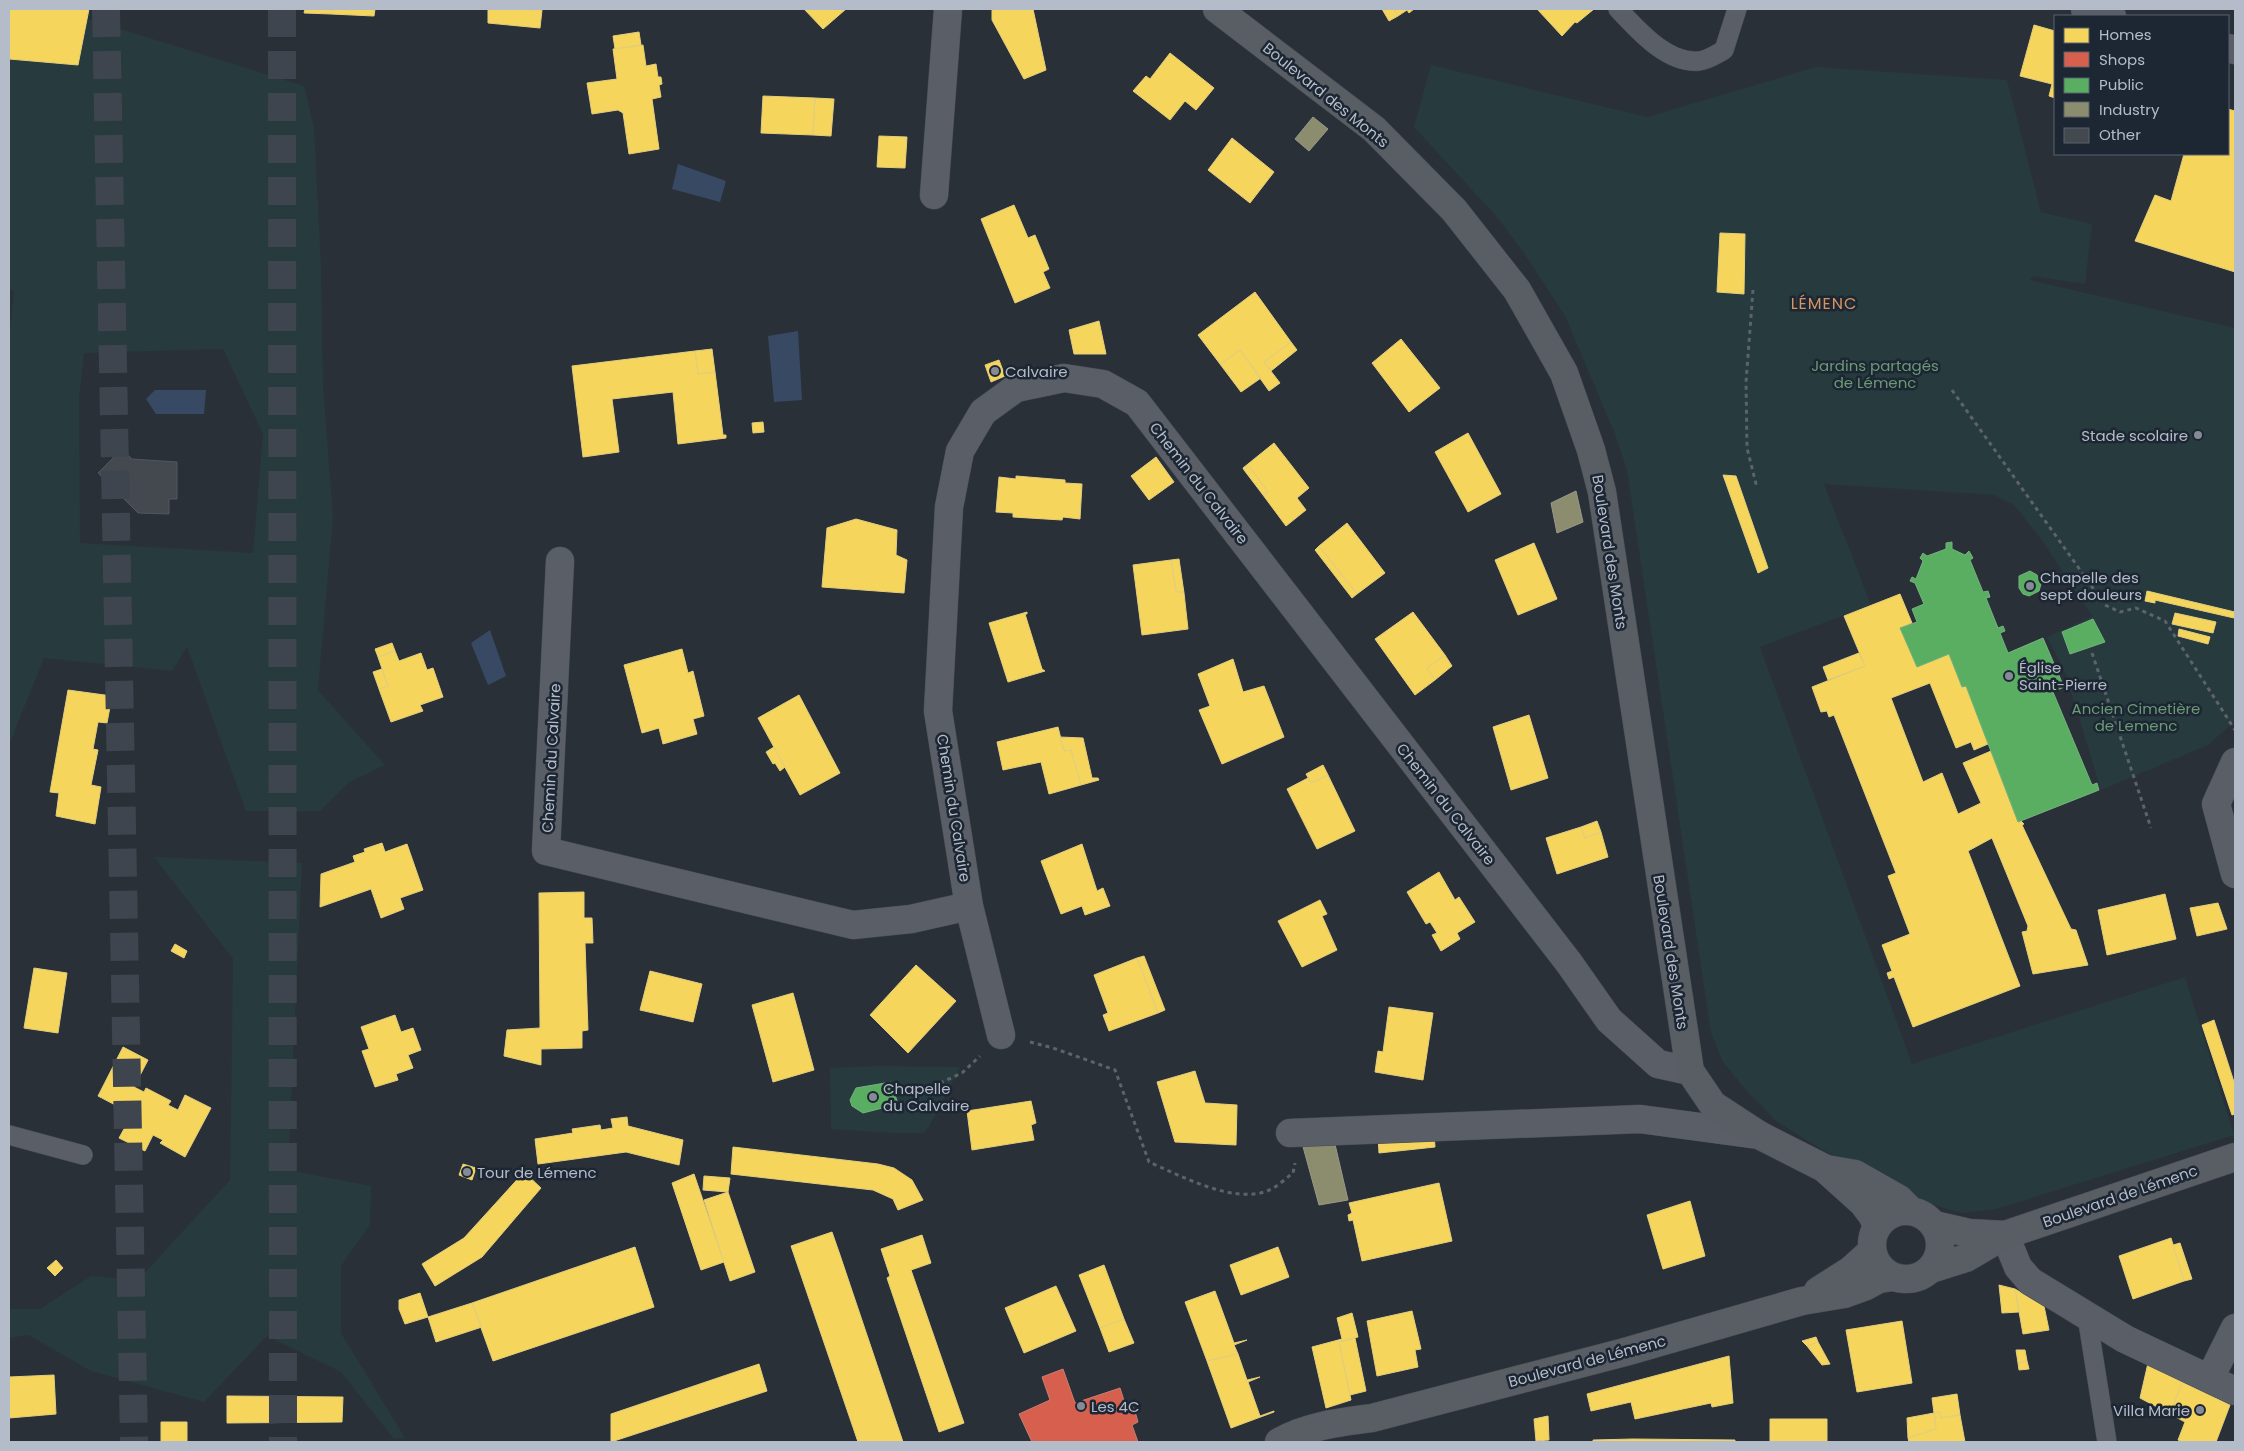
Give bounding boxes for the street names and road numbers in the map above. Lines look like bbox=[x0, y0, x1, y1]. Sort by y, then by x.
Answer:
street label: Boulevard des Monts bbox=[1259, 38, 1393, 152]
street label: Chemin du Calvaire bbox=[1145, 418, 1253, 548]
street label: Boulevard des Monts bbox=[1587, 473, 1633, 631]
street label: Chemin du Calvaire bbox=[537, 683, 565, 833]
street label: Chemin du Calvaire bbox=[932, 733, 976, 883]
street label: Chemin du Calvaire bbox=[1392, 739, 1500, 869]
street label: Boulevard des Monts bbox=[1648, 873, 1694, 1031]
street label: Boulevard de Lémenc bbox=[2040, 1160, 2200, 1232]
street label: Boulevard de Lémenc bbox=[1506, 1330, 1668, 1392]

